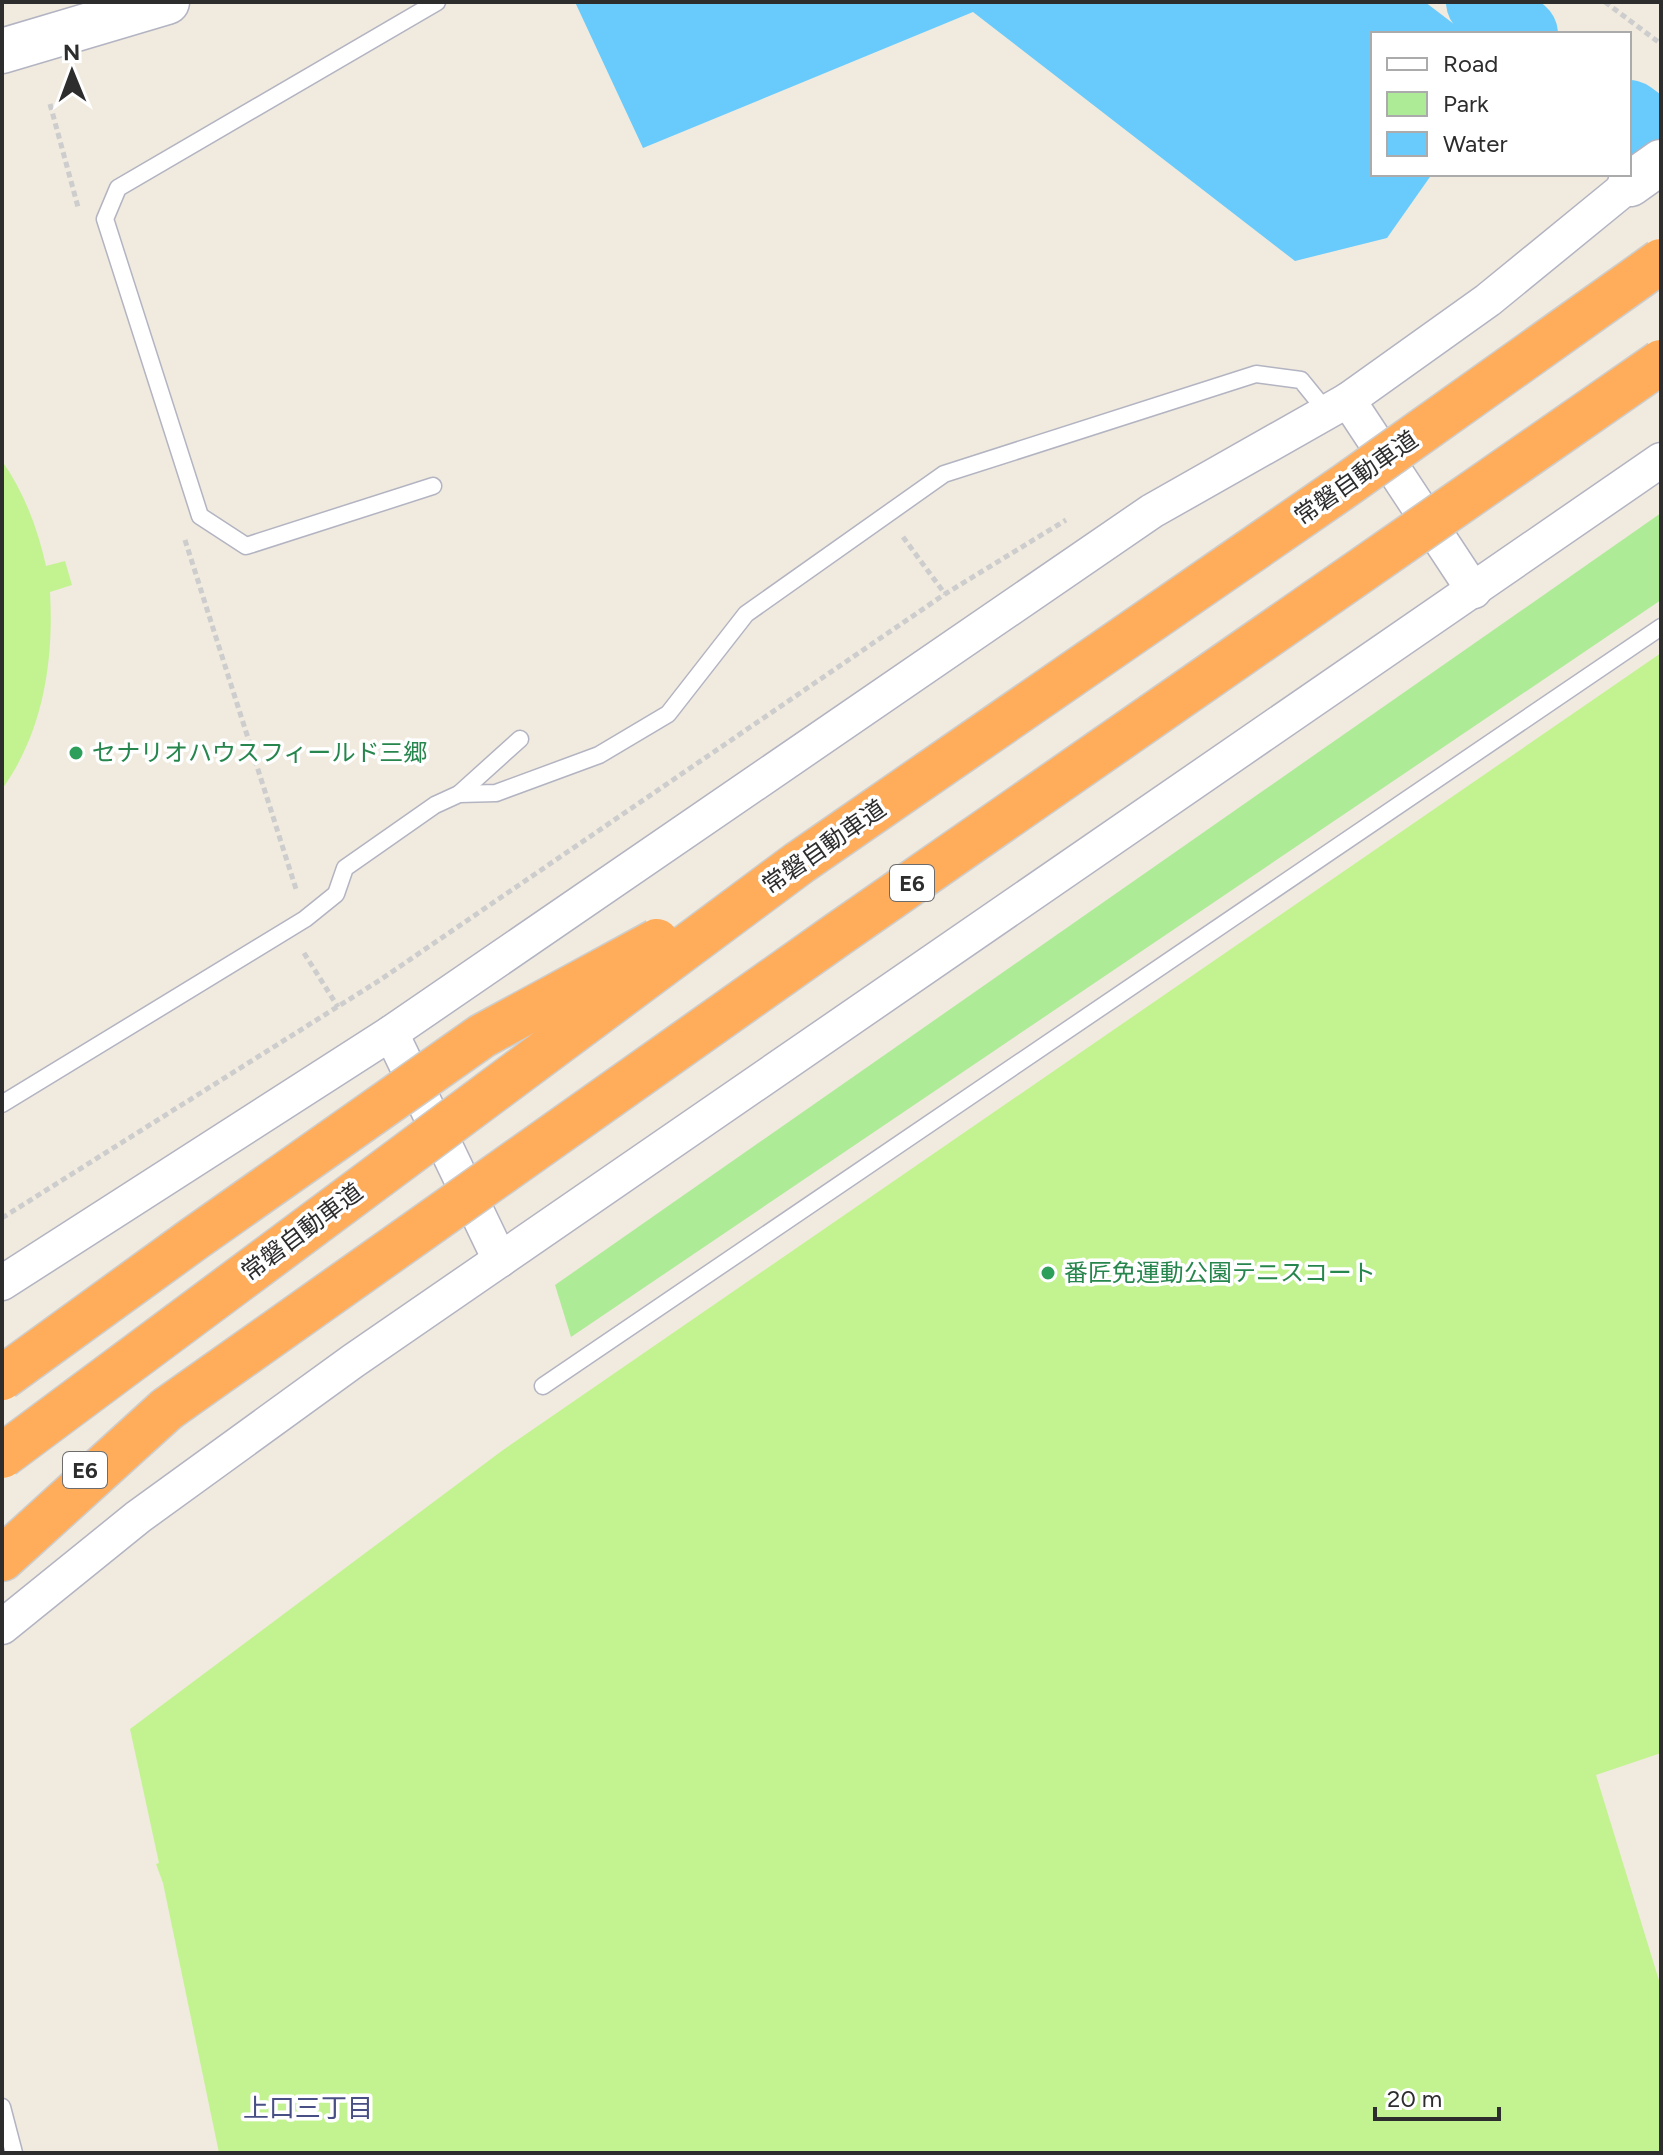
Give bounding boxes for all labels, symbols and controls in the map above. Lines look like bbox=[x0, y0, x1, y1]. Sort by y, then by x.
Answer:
north arrow bbox=[32, 32, 112, 112]
legend bbox=[1371, 32, 1631, 176]
text: N bbox=[63, 39, 80, 66]
text: Road bbox=[1443, 49, 1498, 78]
text: Park bbox=[1443, 89, 1489, 118]
text: Water bbox=[1443, 129, 1508, 158]
street label: 常磐自動車道 bbox=[1288, 424, 1423, 531]
place label: セナリオハウスフィールド三郷 bbox=[92, 738, 428, 767]
marker: セナリオハウスフィールド三郷 bbox=[67, 744, 85, 762]
street label: 常磐自動車道 bbox=[756, 793, 891, 900]
road number: E6 bbox=[890, 865, 934, 901]
street label: 常磐自動車道 bbox=[235, 1177, 368, 1287]
place label: 番匠免運動公園テニスコート bbox=[1064, 1258, 1376, 1287]
marker: 番匠免運動公園テニスコート bbox=[1039, 1264, 1057, 1282]
road number: E6 bbox=[63, 1452, 107, 1488]
scale bar bbox=[1375, 2071, 1499, 2121]
text: 20 m bbox=[1387, 2084, 1442, 2113]
district label: 上口三丁目 bbox=[243, 2092, 373, 2124]

